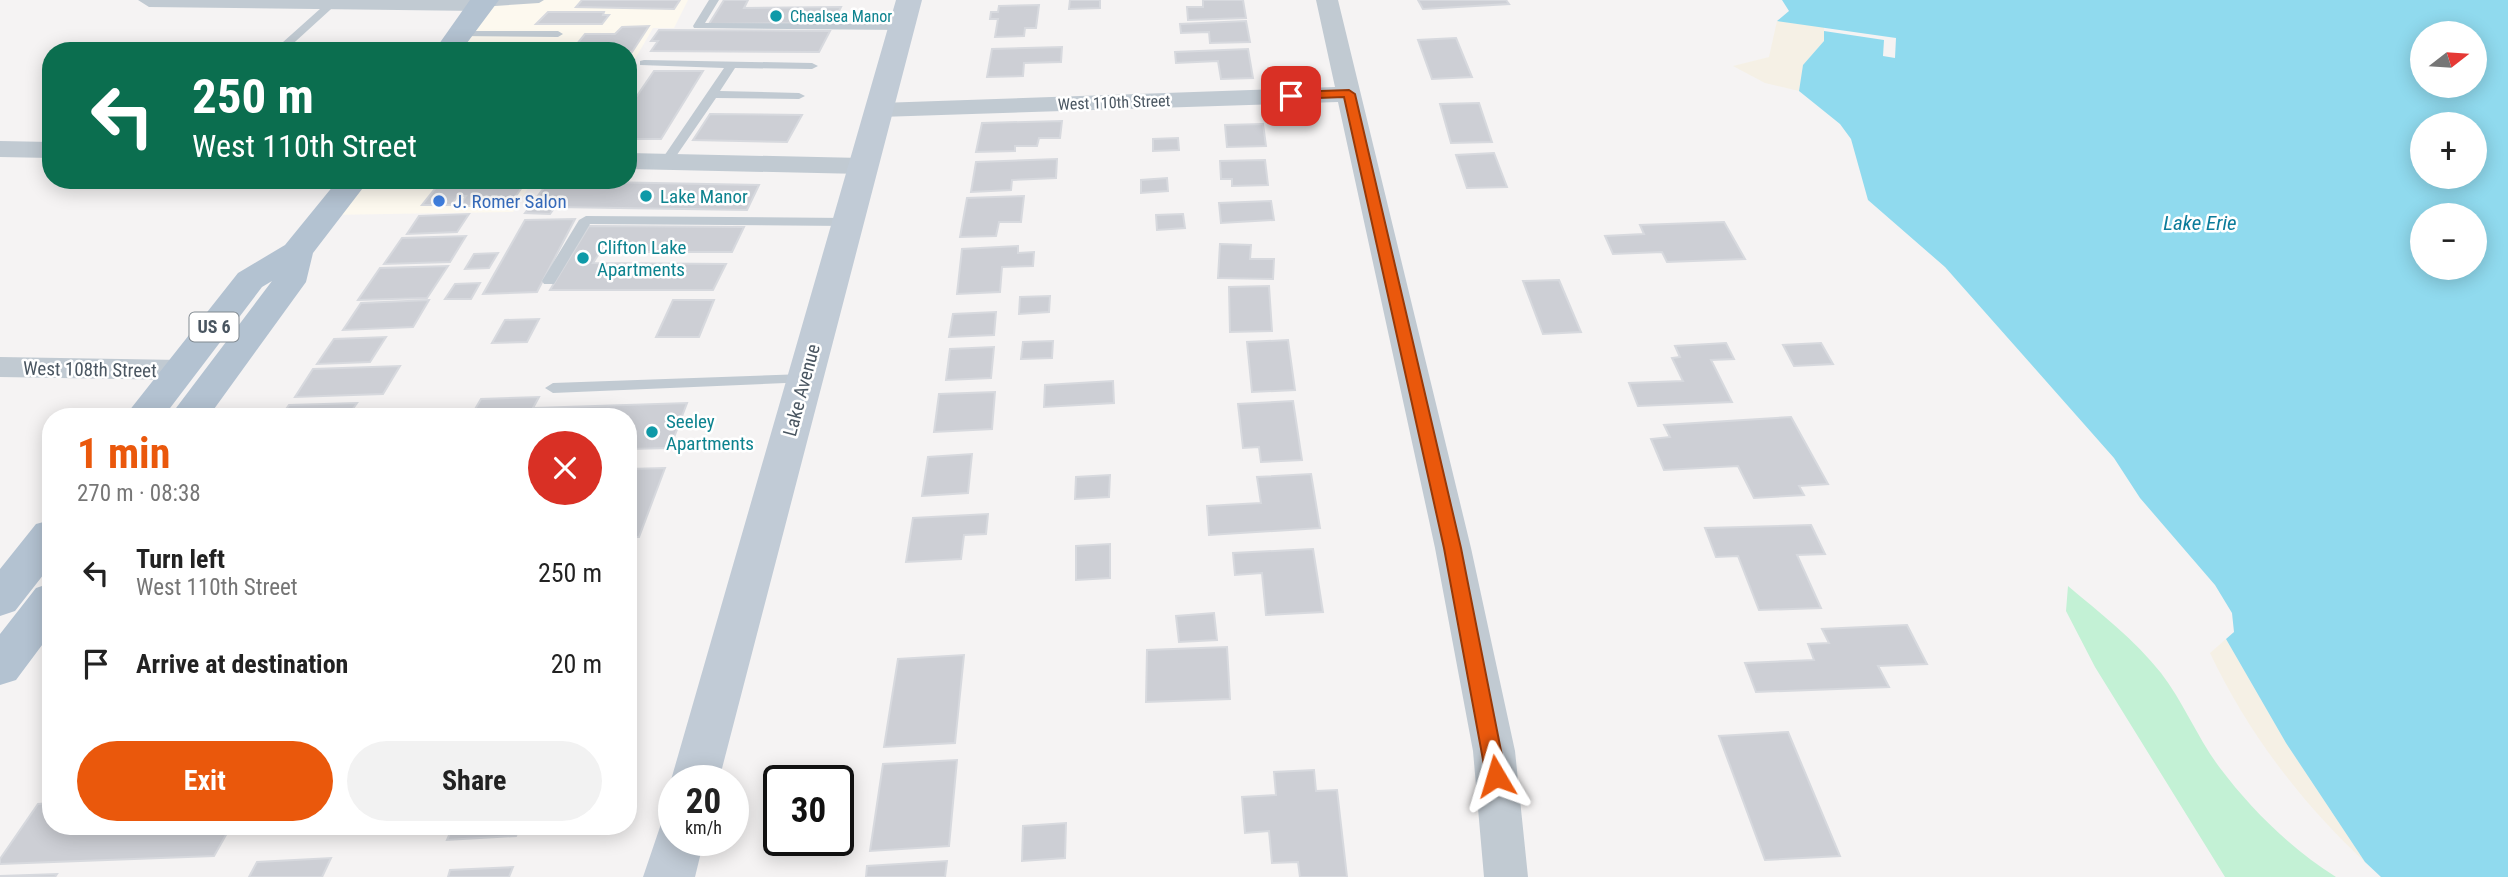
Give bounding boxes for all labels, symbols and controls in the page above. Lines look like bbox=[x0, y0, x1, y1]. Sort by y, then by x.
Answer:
place label: Chealsea Manor bbox=[790, 7, 892, 26]
marker: Chealsea Manor bbox=[768, 8, 784, 24]
north arrow bbox=[2410, 21, 2487, 98]
map controls bbox=[2410, 21, 2487, 280]
pin bbox=[1261, 66, 1321, 126]
text: 250 m bbox=[192, 68, 314, 125]
icon: left bbox=[77, 70, 168, 161]
icon: arrive bbox=[1272, 77, 1310, 115]
street label: West 110th Street bbox=[1057, 91, 1171, 114]
button: + bbox=[2410, 112, 2487, 189]
text: West 110th Street bbox=[192, 127, 417, 165]
place label: Lake Manor bbox=[660, 185, 748, 208]
marker: Lake Manor bbox=[638, 188, 654, 204]
place label: J. Romer Salon bbox=[453, 190, 567, 213]
marker: J. Romer Salon bbox=[431, 193, 447, 209]
button: − bbox=[2410, 203, 2487, 280]
water label: Lake Erie bbox=[2163, 211, 2237, 235]
place label: Clifton Lake Apartments bbox=[597, 236, 687, 281]
marker: Clifton Lake Apartments bbox=[575, 250, 591, 266]
road number: US 6 bbox=[190, 312, 238, 342]
street label: Lake Avenue bbox=[778, 341, 825, 439]
street label: West 108th Street bbox=[23, 357, 157, 382]
place label: Seeley Apartments bbox=[666, 410, 754, 455]
marker: Seeley Apartments bbox=[644, 424, 660, 440]
text: 1 min bbox=[77, 429, 170, 478]
button: close bbox=[528, 431, 602, 505]
text: 270 m · 08:38 bbox=[77, 480, 201, 507]
text: Turn left bbox=[136, 544, 225, 574]
icon: left bbox=[77, 554, 115, 592]
text: 250 m bbox=[538, 558, 602, 588]
text: West 110th Street bbox=[136, 574, 298, 601]
icon: arrive bbox=[77, 645, 115, 683]
text: Arrive at destination bbox=[136, 649, 348, 679]
text: 20 m bbox=[551, 649, 602, 679]
position arrow bbox=[1459, 739, 1533, 813]
button: Exit bbox=[77, 741, 333, 821]
button: Share bbox=[347, 741, 602, 821]
speed limit sign: 30 bbox=[763, 765, 854, 856]
text: 20 bbox=[686, 781, 721, 822]
text: km/h bbox=[685, 817, 722, 838]

